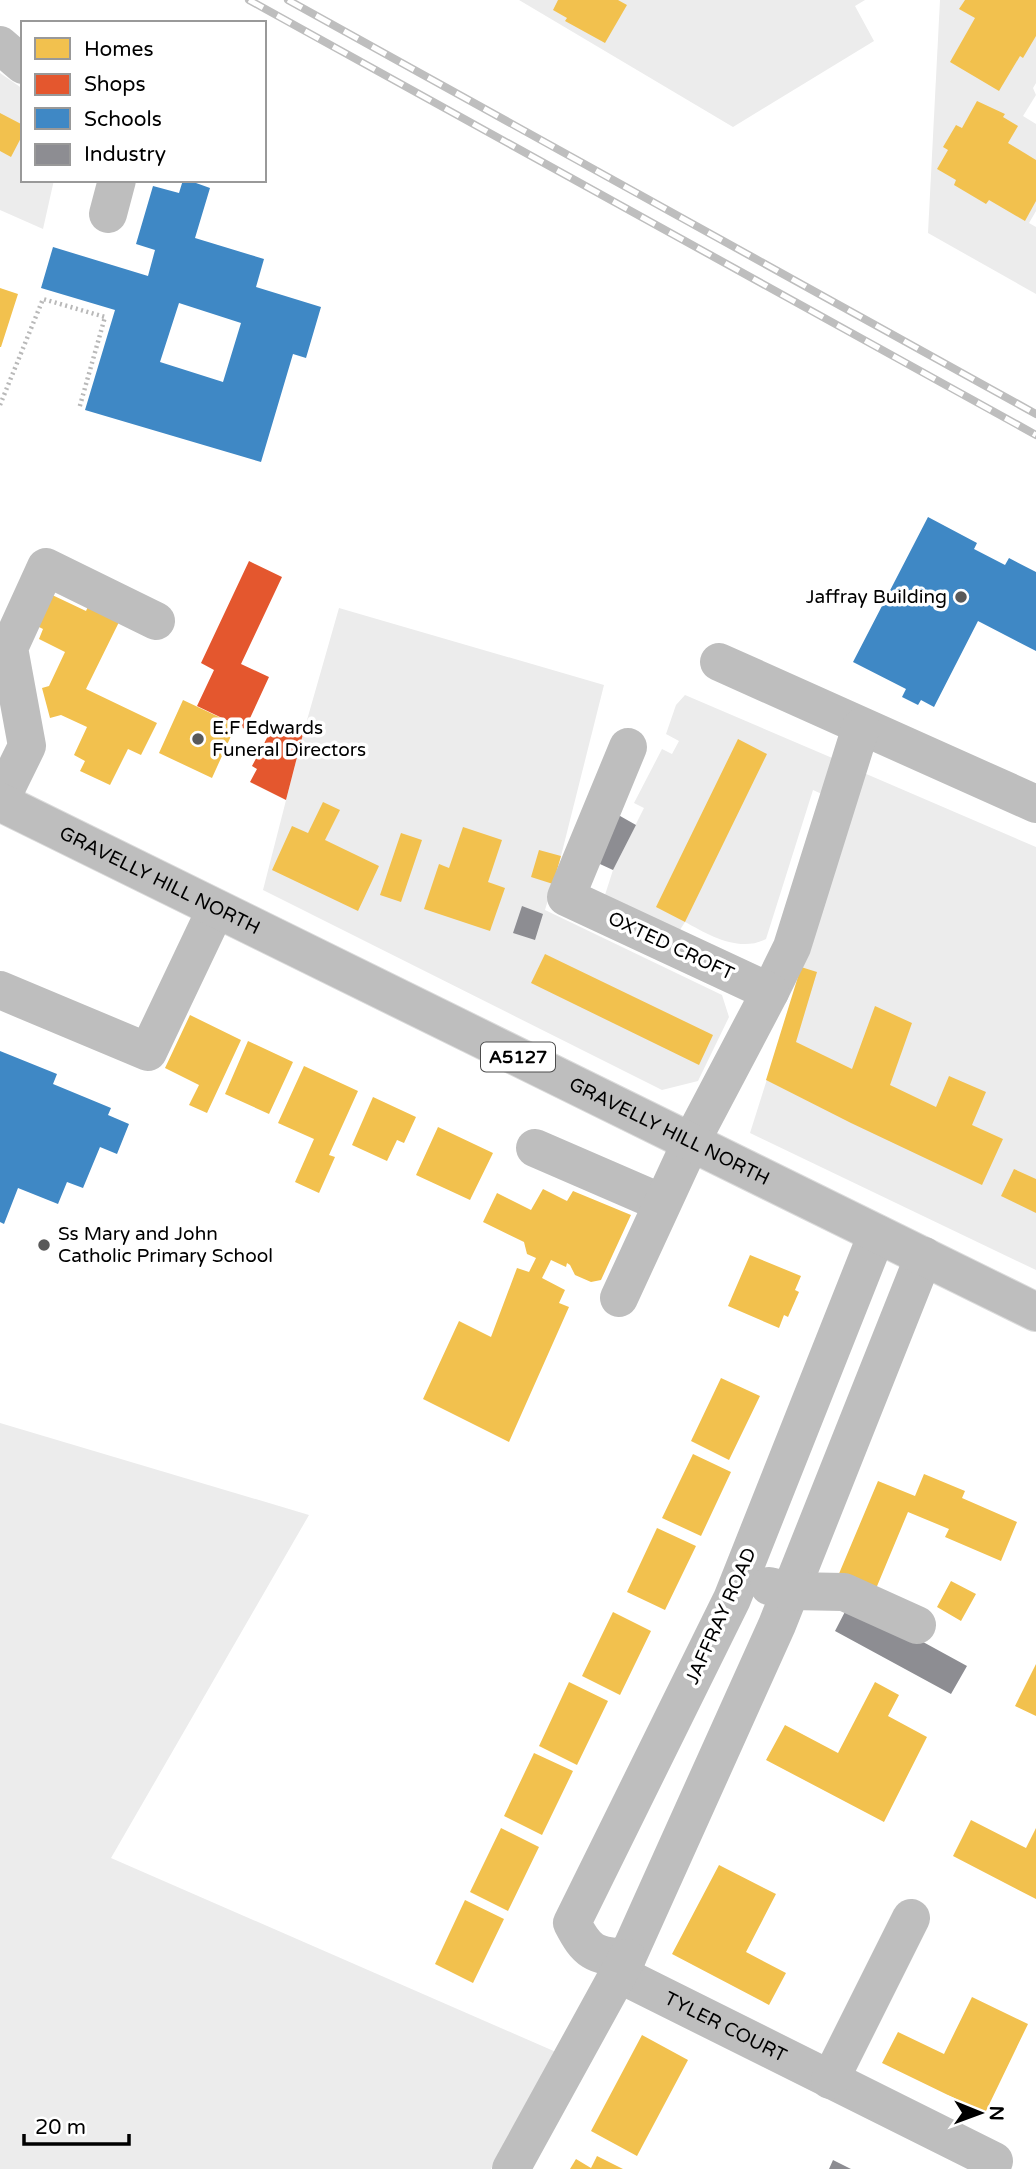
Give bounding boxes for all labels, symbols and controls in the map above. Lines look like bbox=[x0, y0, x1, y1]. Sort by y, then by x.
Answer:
legend bbox=[21, 21, 266, 182]
text: Homes bbox=[84, 37, 154, 62]
text: Shops bbox=[84, 72, 146, 97]
text: Schools bbox=[84, 107, 162, 132]
text: Industry bbox=[84, 142, 166, 167]
place label: Jaffray Building bbox=[806, 586, 947, 608]
marker: Jaffray Building bbox=[953, 589, 969, 605]
place label: E.F Edwards Funeral Directors bbox=[212, 717, 366, 761]
marker: E.F Edwards Funeral Directors bbox=[190, 731, 206, 747]
street label: GRAVELLY HILL NORTH bbox=[56, 822, 264, 939]
street label: OXTED CROFT bbox=[605, 907, 738, 985]
road number: A5127 bbox=[481, 1042, 555, 1072]
street label: GRAVELLY HILL NORTH bbox=[565, 1073, 773, 1190]
place label: Ss Mary and John Catholic Primary School bbox=[58, 1223, 273, 1267]
marker: Ss Mary and John Catholic Primary School bbox=[36, 1237, 52, 1253]
street label: JAFFRAY ROAD bbox=[681, 1544, 761, 1688]
street label: TYLER COURT bbox=[661, 1987, 791, 2067]
north arrow bbox=[945, 2078, 1015, 2148]
scale bar bbox=[24, 2102, 130, 2146]
text: N bbox=[985, 2105, 1007, 2121]
text: 20 m bbox=[35, 2115, 86, 2140]

